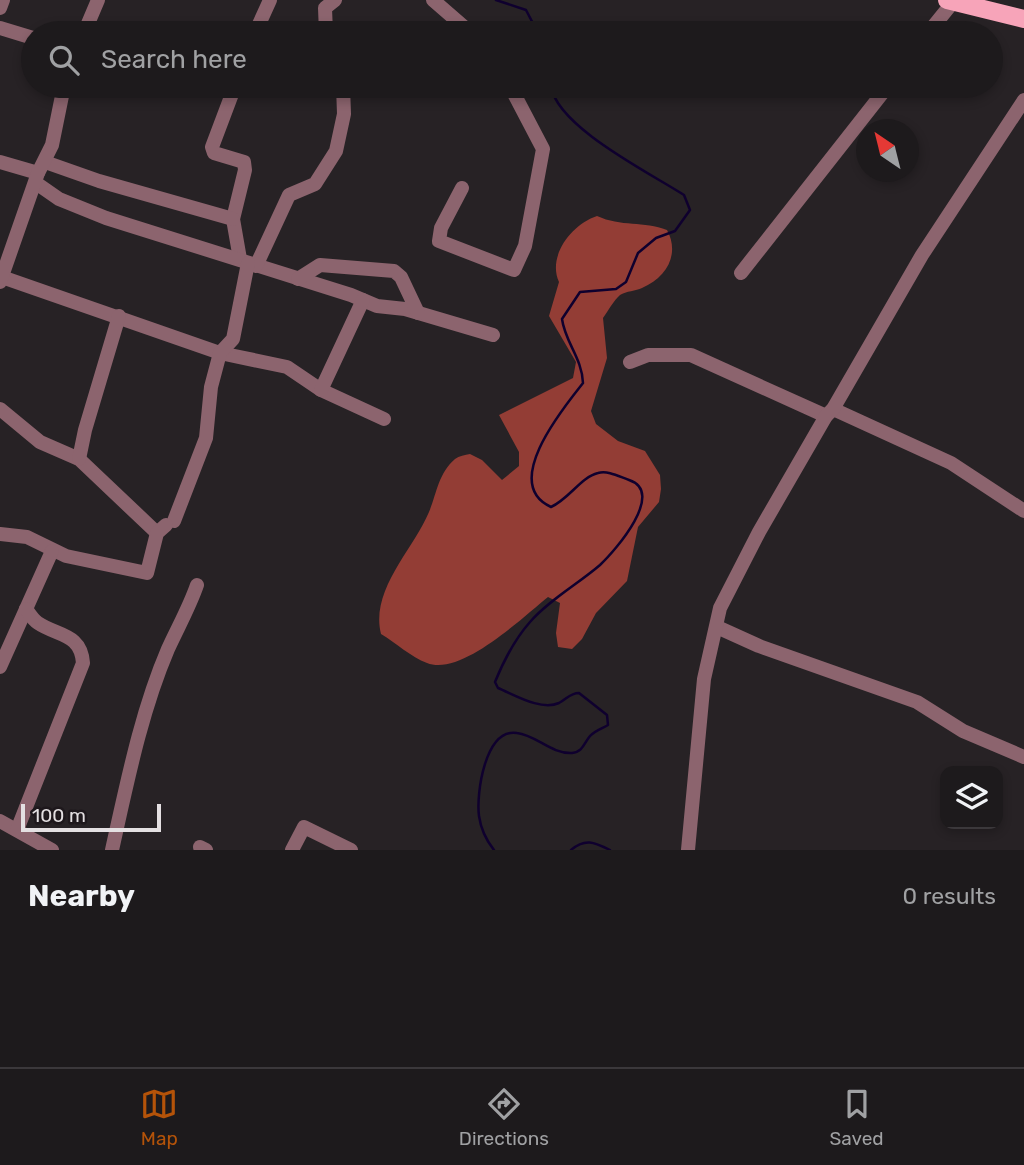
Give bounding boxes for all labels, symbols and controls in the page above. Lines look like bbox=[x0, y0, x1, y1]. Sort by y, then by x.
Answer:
search box bbox=[21, 21, 1003, 98]
icon: search bbox=[45, 41, 83, 79]
text: Search here bbox=[101, 44, 247, 75]
north arrow bbox=[856, 119, 919, 182]
map controls bbox=[940, 766, 1003, 829]
button: layers bbox=[940, 766, 1003, 829]
scale bar bbox=[21, 801, 161, 833]
text: 100 m bbox=[32, 804, 86, 827]
text: Nearby bbox=[28, 878, 135, 914]
text: 0 results bbox=[902, 882, 996, 910]
tab: Map bbox=[140, 1085, 178, 1150]
tab: Directions bbox=[459, 1085, 549, 1150]
tab: Saved bbox=[829, 1085, 884, 1150]

